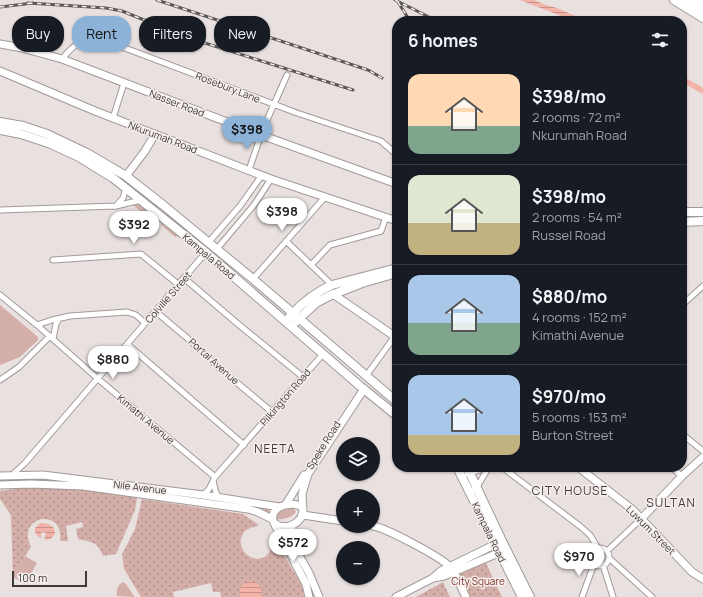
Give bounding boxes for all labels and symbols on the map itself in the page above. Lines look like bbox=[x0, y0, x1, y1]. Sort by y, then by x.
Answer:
street label: Rosebury Lane bbox=[194, 68, 263, 106]
street label: Nasser Road bbox=[147, 86, 207, 120]
pin: $398 bbox=[223, 116, 271, 150]
street label: Nkurumah Road bbox=[126, 117, 200, 157]
pin: $398 bbox=[258, 198, 306, 232]
pin: $392 bbox=[110, 211, 158, 245]
street label: Kampala Road bbox=[180, 230, 238, 282]
street label: Colville Street bbox=[141, 268, 195, 326]
street label: Portal Avenue bbox=[186, 334, 242, 388]
pin: $880 bbox=[89, 346, 137, 380]
street label: Pilkington Road bbox=[256, 365, 314, 428]
street label: Kimathi Avenue bbox=[114, 391, 178, 447]
street label: Speke Road bbox=[303, 418, 343, 472]
district label: NEETA bbox=[254, 440, 296, 457]
street label: Nile Avenue bbox=[113, 477, 168, 497]
district label: CITY HOUSE bbox=[532, 482, 608, 499]
district label: SULTAN bbox=[646, 494, 696, 511]
street label: Kampala Road bbox=[468, 500, 510, 564]
street label: Luwum Street bbox=[623, 502, 679, 558]
pin: $572 bbox=[269, 529, 317, 563]
pin: $970 bbox=[555, 543, 603, 577]
scale bar bbox=[12, 569, 87, 588]
park label: City Square bbox=[451, 574, 505, 588]

